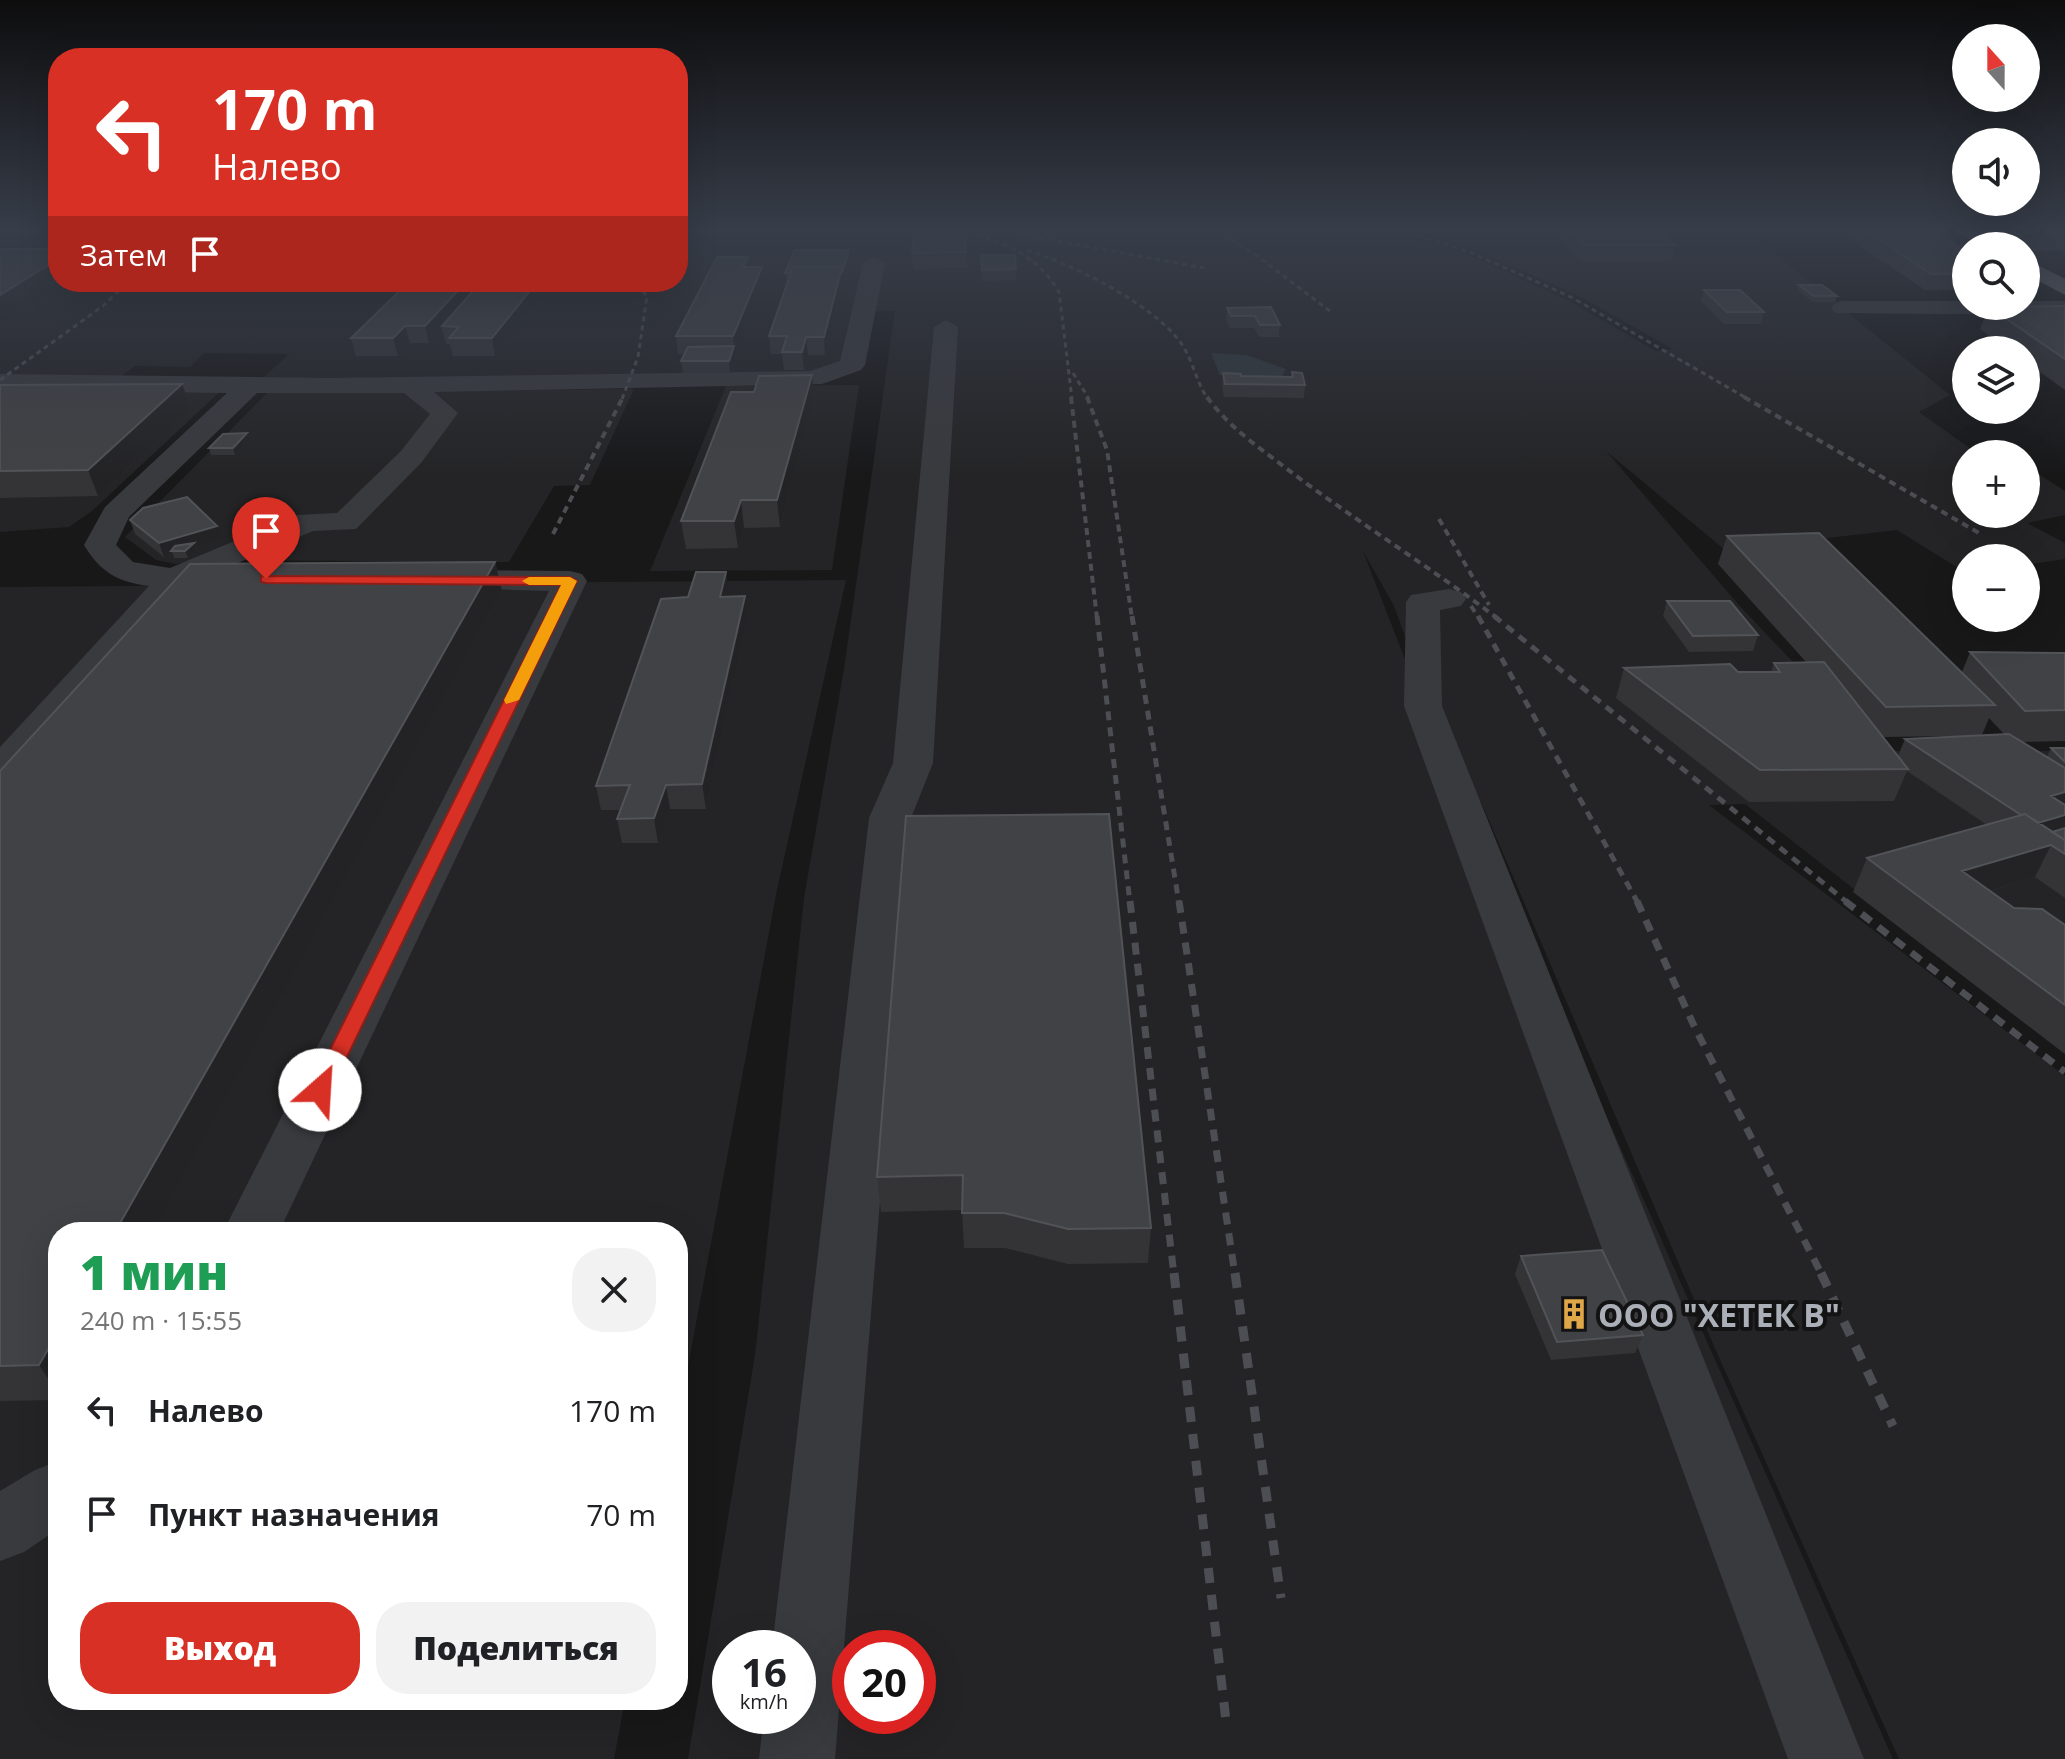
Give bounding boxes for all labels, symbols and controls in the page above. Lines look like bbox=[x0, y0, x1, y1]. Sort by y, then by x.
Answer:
north arrow bbox=[1952, 24, 2040, 112]
map controls bbox=[1952, 24, 2040, 632]
text: 170 m bbox=[212, 70, 378, 146]
icon: left bbox=[80, 80, 184, 184]
button: sound bbox=[1952, 128, 2040, 216]
text: Налево bbox=[212, 142, 342, 191]
icon: arrive bbox=[183, 232, 227, 276]
button: search bbox=[1952, 232, 2040, 320]
text: Затем bbox=[80, 234, 167, 275]
button: layers bbox=[1952, 336, 2040, 424]
button: + bbox=[1952, 440, 2040, 528]
pin bbox=[232, 497, 300, 579]
icon: arrive bbox=[244, 509, 288, 553]
button: − bbox=[1952, 544, 2040, 632]
position arrow bbox=[278, 1048, 362, 1132]
text: 1 мин bbox=[80, 1239, 228, 1304]
button: close bbox=[572, 1248, 656, 1332]
place label: ООО "ХЕТЕК В" bbox=[1598, 1293, 1840, 1336]
building icon: ООО "ХЕТЕК В" bbox=[1557, 1297, 1591, 1331]
text: 240 m · 15:55 bbox=[80, 1302, 242, 1338]
icon: left bbox=[80, 1388, 124, 1432]
text: Налево bbox=[148, 1390, 264, 1431]
text: 170 m bbox=[569, 1390, 656, 1431]
icon: arrive bbox=[80, 1492, 124, 1536]
text: Пункт назначения bbox=[148, 1494, 440, 1535]
text: 70 m bbox=[586, 1494, 656, 1535]
button: Выход bbox=[80, 1602, 360, 1694]
button: Поделиться bbox=[376, 1602, 656, 1694]
speed limit sign: 20 bbox=[832, 1630, 936, 1734]
text: 16 bbox=[741, 1644, 787, 1699]
text: km/h bbox=[740, 1688, 788, 1715]

